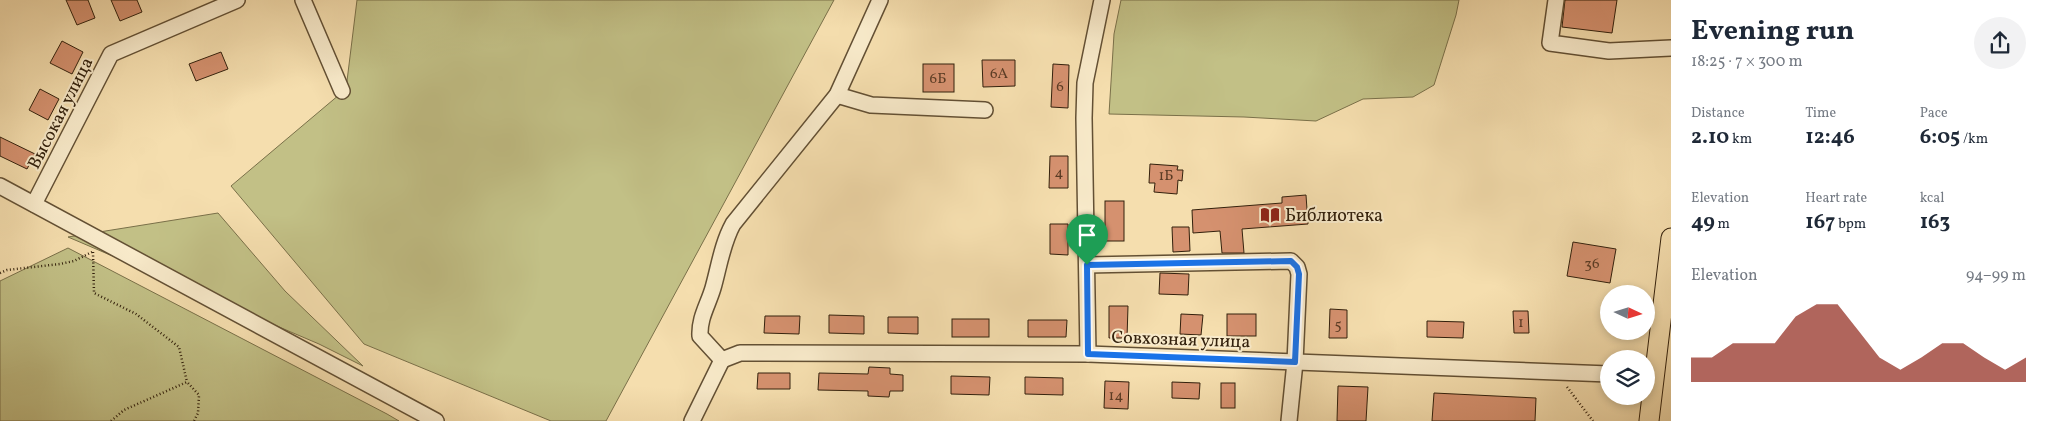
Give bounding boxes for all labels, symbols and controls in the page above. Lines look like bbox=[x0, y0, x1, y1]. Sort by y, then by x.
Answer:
text: Evening run bbox=[1691, 12, 1855, 51]
button: share bbox=[1974, 17, 2026, 69]
text: 18:25 · 7 × 300 m bbox=[1691, 51, 1803, 73]
street label: Высокая улица bbox=[22, 53, 100, 174]
house number: 6А bbox=[990, 64, 1009, 85]
house number: 6Б bbox=[930, 69, 946, 90]
house number: 6 bbox=[1056, 77, 1064, 98]
text: Distance bbox=[1691, 104, 1745, 123]
text: Time bbox=[1805, 104, 1836, 123]
text: Pace bbox=[1920, 104, 1948, 123]
text: 2.10 bbox=[1691, 123, 1729, 152]
text: 12:46 bbox=[1805, 123, 1855, 152]
text: 6:05 bbox=[1920, 123, 1960, 152]
text: km bbox=[1729, 130, 1752, 149]
text: /km bbox=[1960, 130, 1988, 149]
house number: 4 bbox=[1055, 163, 1064, 184]
house number: 1Б bbox=[1158, 166, 1174, 187]
text: Elevation bbox=[1691, 189, 1749, 208]
text: Heart rate bbox=[1805, 189, 1867, 208]
text: kcal bbox=[1920, 189, 1945, 208]
library icon: Библиотека bbox=[1259, 204, 1281, 226]
place label: Библиотека bbox=[1285, 204, 1383, 229]
text: 49 bbox=[1691, 208, 1715, 237]
text: 167 bbox=[1805, 208, 1835, 237]
text: 163 bbox=[1920, 208, 1950, 237]
pin bbox=[1066, 214, 1108, 265]
text: m bbox=[1715, 215, 1730, 234]
text: bpm bbox=[1835, 215, 1866, 234]
icon: arrive bbox=[1073, 221, 1101, 249]
house number: 36 bbox=[1584, 254, 1600, 275]
text: Elevation bbox=[1691, 265, 1758, 287]
text: 94–99 m bbox=[1966, 265, 2026, 287]
north arrow bbox=[1600, 285, 1655, 340]
map controls bbox=[1600, 285, 1655, 405]
house number: 1 bbox=[1518, 313, 1524, 334]
house number: 5 bbox=[1334, 315, 1342, 336]
street label: Совхозная улица bbox=[1111, 326, 1251, 355]
button: layers bbox=[1600, 350, 1655, 405]
house number: 14 bbox=[1109, 386, 1123, 407]

